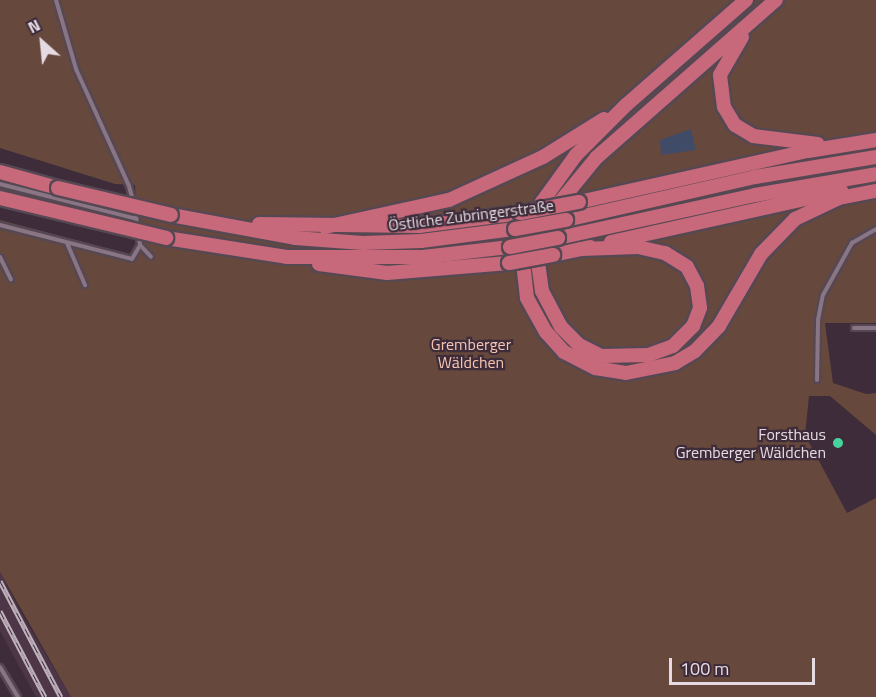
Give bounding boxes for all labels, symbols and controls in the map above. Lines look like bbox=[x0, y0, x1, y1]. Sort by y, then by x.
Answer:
north arrow bbox=[12, 12, 72, 72]
text: N bbox=[23, 13, 44, 39]
street label: Östliche Zubringerstraße bbox=[387, 195, 555, 235]
park label: Gremberger Wäldchen bbox=[431, 334, 511, 372]
place label: Forsthaus Gremberger Wäldchen bbox=[676, 424, 826, 462]
marker: Forsthaus Gremberger Wäldchen bbox=[831, 436, 845, 450]
scale bar bbox=[672, 646, 818, 684]
text: 100 m bbox=[680, 655, 729, 682]

